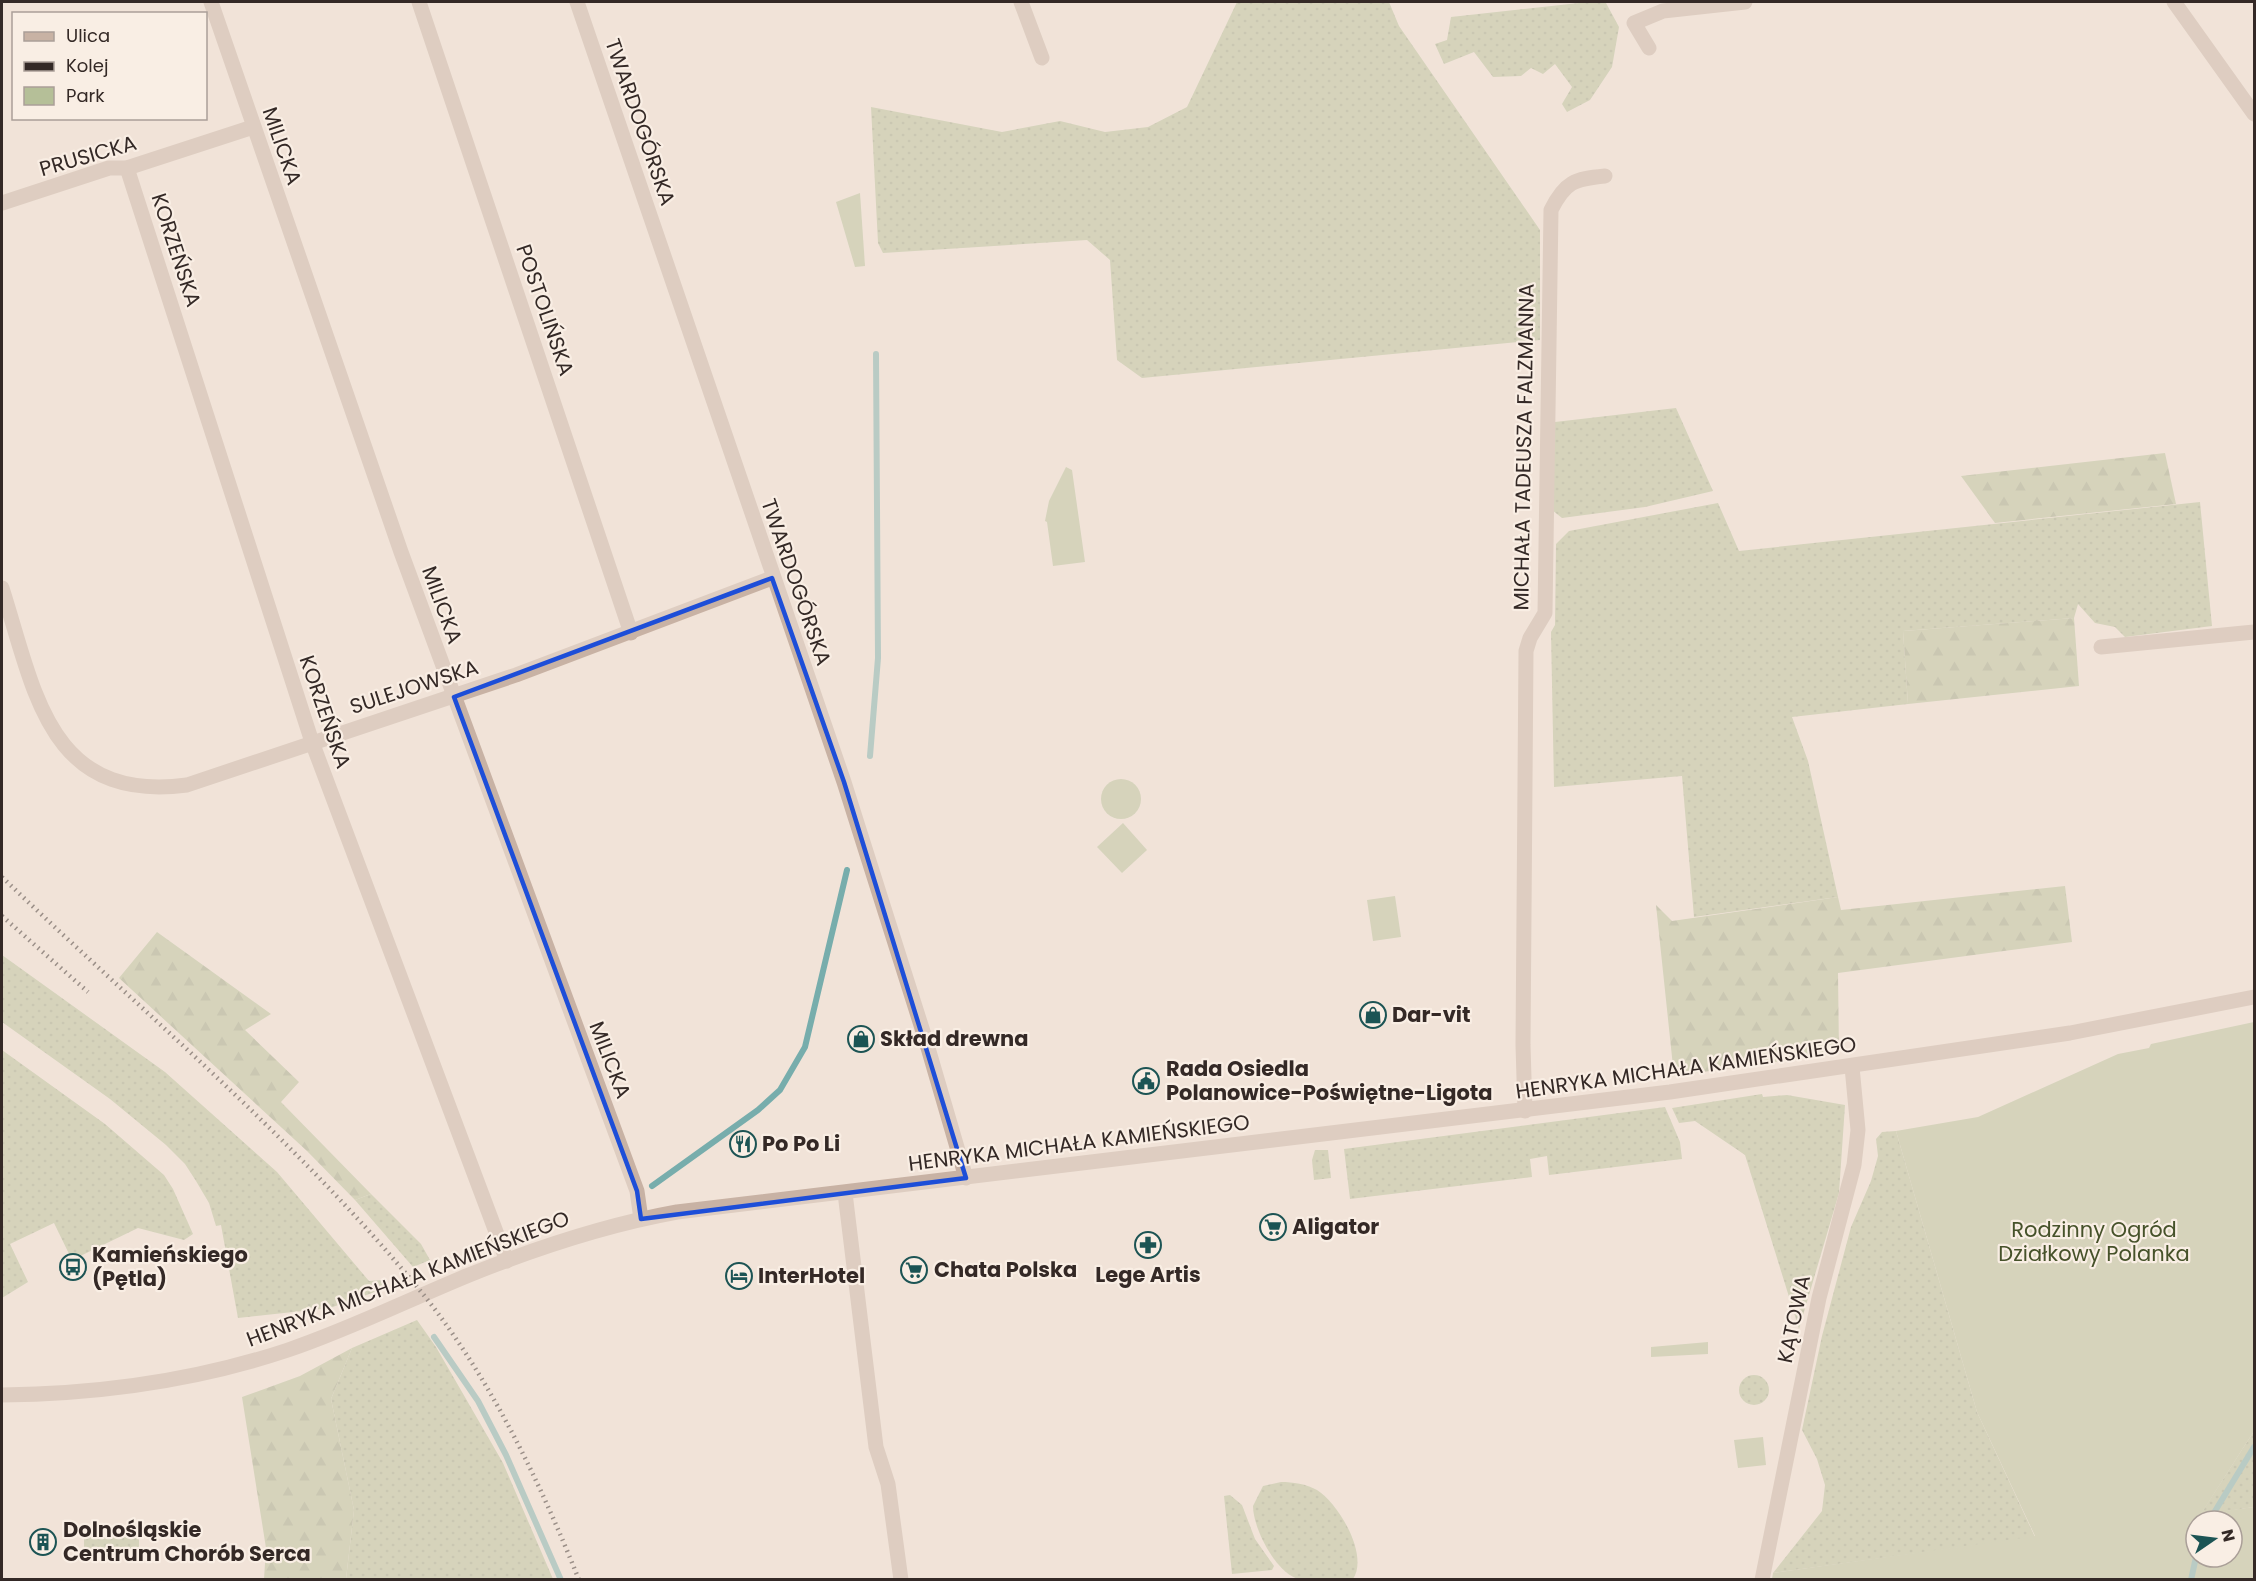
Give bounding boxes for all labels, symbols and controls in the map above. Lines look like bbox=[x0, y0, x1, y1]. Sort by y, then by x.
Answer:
legend bbox=[12, 12, 207, 120]
text: Ulica bbox=[66, 23, 110, 48]
street label: TWARDOGÓRSKA bbox=[598, 34, 683, 209]
text: Kolej bbox=[66, 53, 108, 78]
text: Park bbox=[66, 83, 105, 108]
street label: MILICKA bbox=[256, 103, 309, 189]
street label: PRUSICKA bbox=[36, 128, 140, 183]
street label: KORZEŃSKA bbox=[144, 189, 208, 310]
street label: POSTOLIŃSKA bbox=[509, 240, 581, 379]
street label: MICHAŁA TADEUSZA FALZMANNA bbox=[1506, 283, 1541, 611]
street label: TWARDOGÓRSKA bbox=[754, 494, 839, 669]
street label: MILICKA bbox=[415, 562, 470, 648]
street label: KORZEŃSKA bbox=[293, 651, 358, 772]
street label: SULEJOWSKA bbox=[346, 652, 482, 721]
shop icon: Dar-vit bbox=[1358, 1000, 1388, 1030]
place label: Dar-vit bbox=[1392, 1000, 1471, 1029]
street label: MILICKA bbox=[583, 1017, 638, 1103]
shop icon: Skład drewna bbox=[846, 1024, 876, 1054]
place label: Skład drewna bbox=[880, 1024, 1028, 1053]
street label: HENRYKA MICHAŁA KAMIEŃSKIEGO bbox=[1514, 1029, 1858, 1106]
place label: Rada Osiedla Polanowice-Poświętne-Ligota bbox=[1166, 1054, 1493, 1107]
public building icon: Rada Osiedla Polanowice-Poświętne-Ligota bbox=[1131, 1066, 1161, 1096]
street label: HENRYKA MICHAŁA KAMIEŃSKIEGO bbox=[907, 1107, 1251, 1178]
restaurant icon: Po Po Li bbox=[728, 1129, 758, 1159]
place label: Po Po Li bbox=[762, 1129, 840, 1158]
street label: HENRYKA MICHAŁA KAMIEŃSKIEGO bbox=[242, 1203, 573, 1354]
supermarket icon: Aligator bbox=[1258, 1212, 1288, 1242]
place label: Aligator bbox=[1292, 1212, 1379, 1241]
park label: Rodzinny Ogród Działkowy Polanka bbox=[1998, 1215, 2190, 1268]
pharmacy icon: Lege Artis bbox=[1133, 1230, 1163, 1260]
place label: Kamieńskiego (Pętla) bbox=[92, 1240, 248, 1293]
bus stop icon: Kamieńskiego (Pętla) bbox=[58, 1252, 88, 1282]
supermarket icon: Chata Polska bbox=[899, 1255, 929, 1285]
place label: Chata Polska bbox=[934, 1255, 1077, 1284]
place label: Lege Artis bbox=[1095, 1260, 1201, 1289]
hotel icon: InterHotel bbox=[724, 1261, 754, 1291]
place label: InterHotel bbox=[758, 1261, 865, 1290]
street label: KĄTOWA bbox=[1770, 1272, 1817, 1366]
north arrow bbox=[2184, 1509, 2244, 1569]
place label: Dolnośląskie Centrum Chorób Serca bbox=[63, 1515, 311, 1568]
building icon: Dolnośląskie Centrum Chorób Serca bbox=[28, 1527, 58, 1557]
text: N bbox=[2215, 1527, 2241, 1544]

